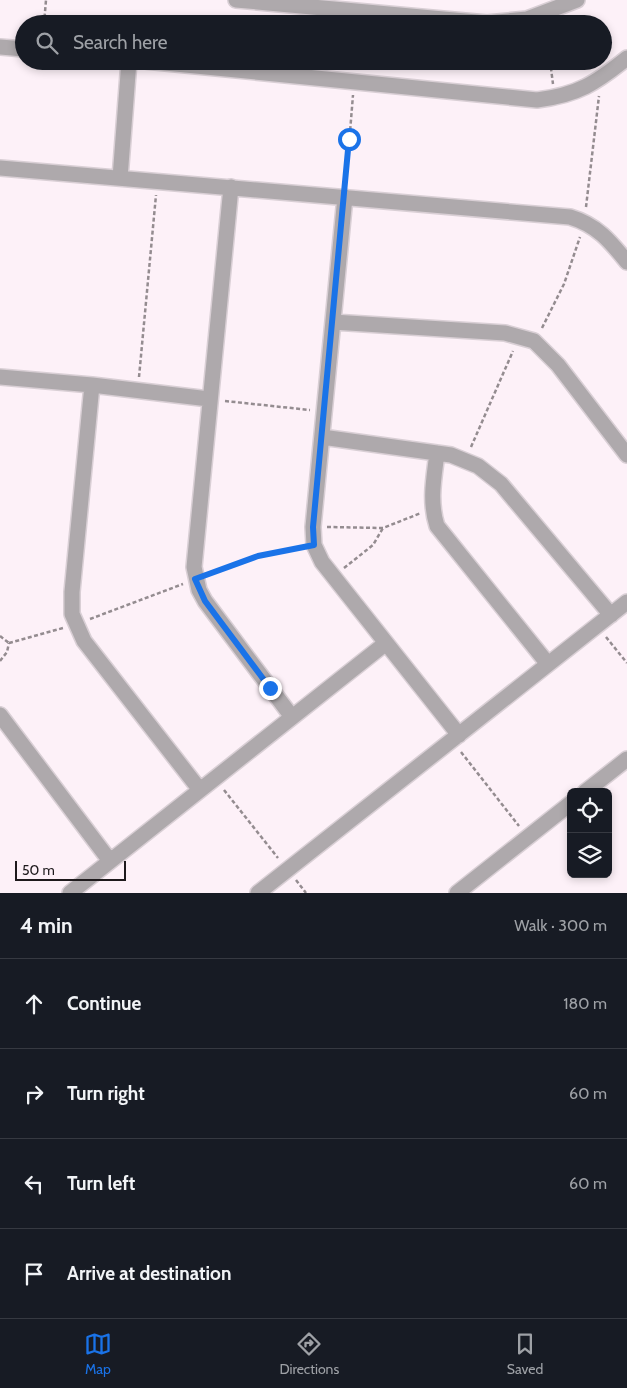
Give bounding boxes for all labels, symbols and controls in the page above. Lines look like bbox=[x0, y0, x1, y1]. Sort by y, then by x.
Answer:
search box bbox=[15, 15, 612, 70]
icon: search bbox=[33, 29, 61, 57]
text: Search here bbox=[73, 31, 167, 54]
route start bbox=[338, 128, 361, 151]
route end bbox=[259, 677, 282, 700]
map controls bbox=[567, 788, 612, 878]
button: locate bbox=[567, 788, 612, 833]
button: layers bbox=[567, 833, 612, 878]
scale bar bbox=[15, 858, 126, 881]
text: 50 m bbox=[22, 861, 55, 879]
text: 4 min bbox=[20, 913, 73, 938]
text: Walk · 300 m bbox=[514, 916, 607, 935]
icon: ahead bbox=[20, 990, 48, 1018]
text: Continue bbox=[67, 992, 141, 1015]
text: 180 m bbox=[563, 994, 607, 1013]
icon: right bbox=[20, 1080, 48, 1108]
text: Turn right bbox=[67, 1082, 145, 1105]
text: 60 m bbox=[569, 1084, 607, 1103]
icon: left bbox=[20, 1170, 48, 1198]
text: Turn left bbox=[67, 1172, 135, 1195]
text: 60 m bbox=[569, 1174, 607, 1193]
icon: arrive bbox=[20, 1260, 48, 1288]
text: Arrive at destination bbox=[67, 1262, 231, 1285]
tab: Map bbox=[84, 1330, 112, 1378]
tab: Directions bbox=[279, 1330, 339, 1378]
tab: Saved bbox=[507, 1330, 543, 1378]

